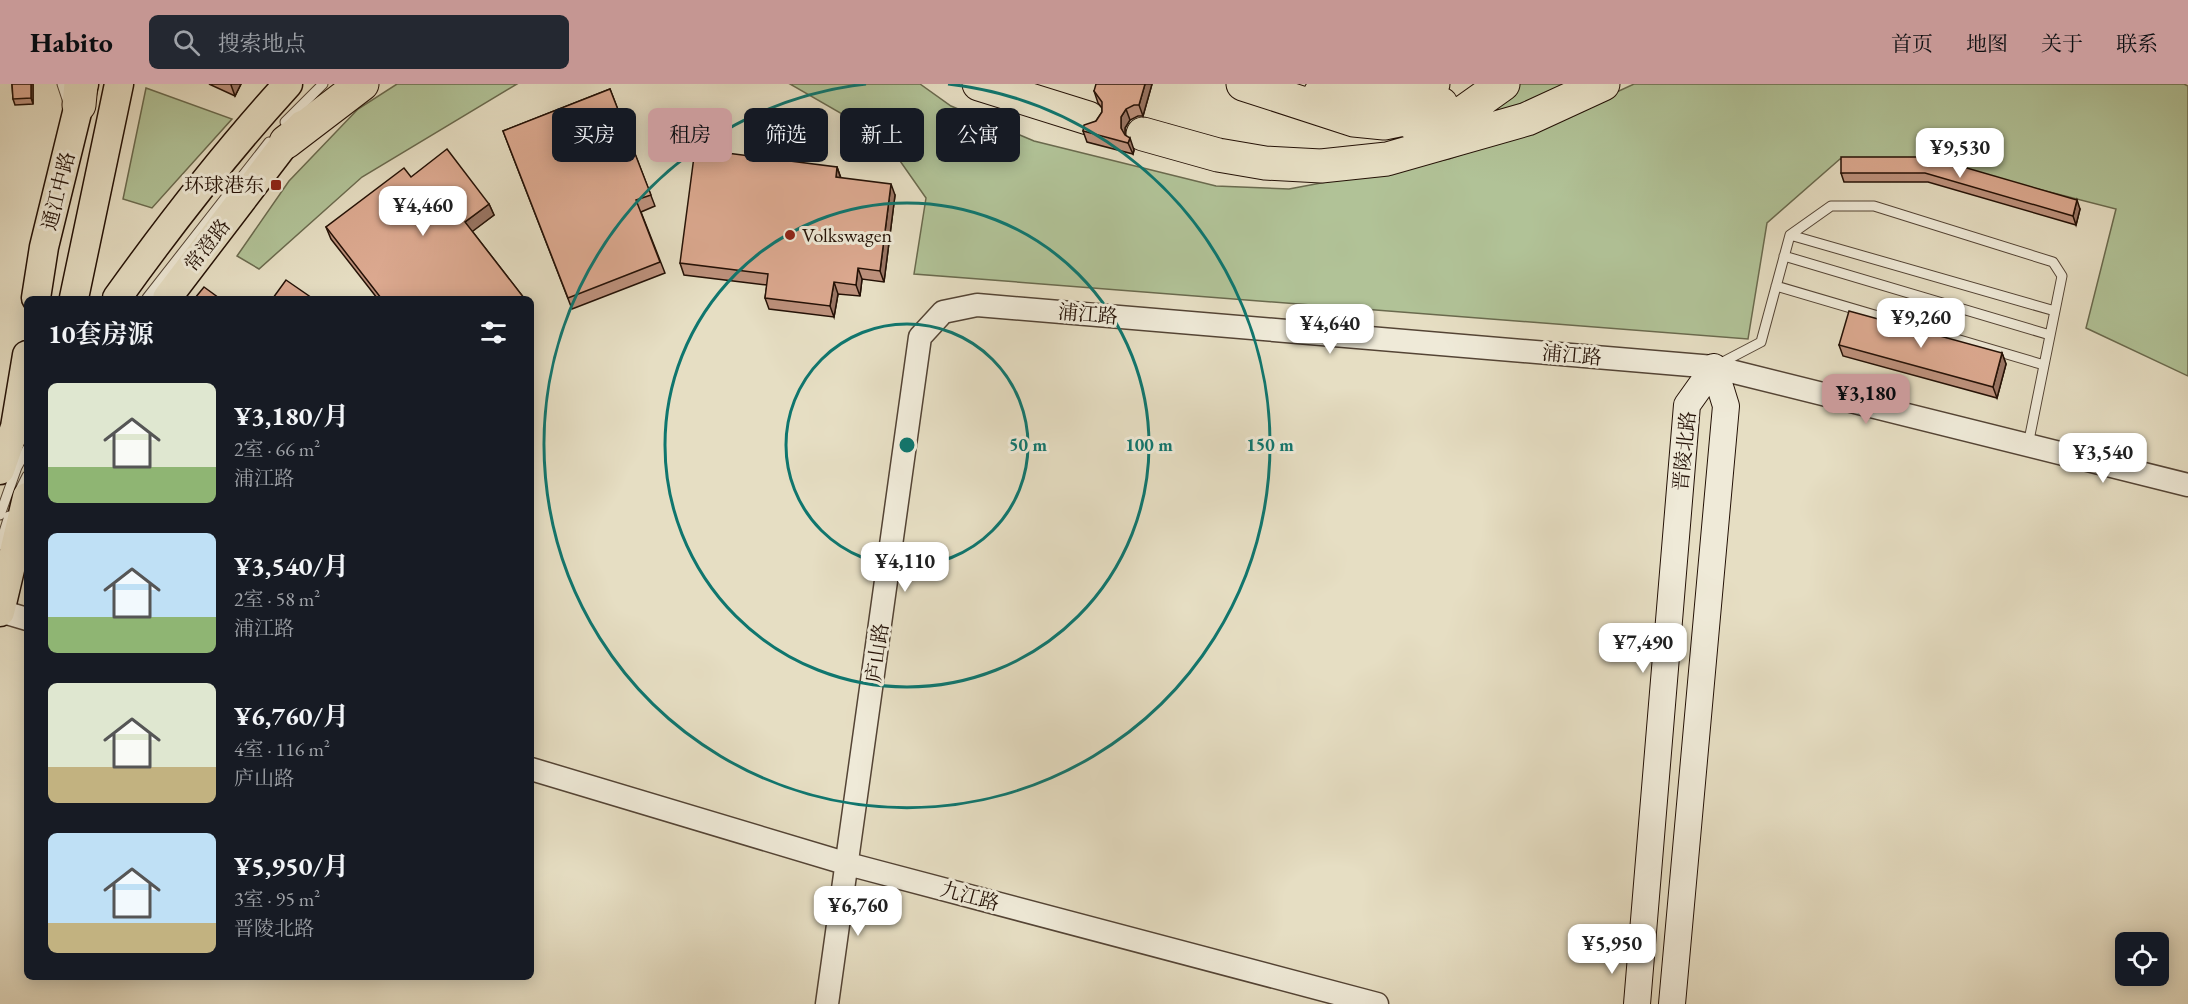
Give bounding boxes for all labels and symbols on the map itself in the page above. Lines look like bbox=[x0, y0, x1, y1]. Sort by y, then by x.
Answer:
pin: ¥9,530 bbox=[1911, 128, 2009, 179]
street label: 通江中路 bbox=[36, 149, 80, 233]
place label: 环球港东 bbox=[184, 172, 264, 198]
marker: 环球港东 bbox=[269, 178, 283, 192]
pin: ¥4,460 bbox=[374, 186, 472, 237]
street label: 常澄路 bbox=[178, 213, 236, 277]
place label: Volkswagen bbox=[802, 222, 893, 248]
marker: Volkswagen bbox=[783, 228, 797, 242]
street label: 浦江路 bbox=[1057, 298, 1119, 330]
pin: ¥9,260 bbox=[1872, 298, 1970, 349]
pin: ¥4,640 bbox=[1281, 304, 1379, 355]
street label: 浦江路 bbox=[1541, 339, 1603, 371]
pin: ¥3,180 bbox=[1817, 374, 1915, 425]
street label: 晋陵北路 bbox=[1667, 410, 1701, 492]
text: 50 m bbox=[1009, 433, 1047, 456]
text: 100 m bbox=[1125, 433, 1173, 456]
text: 150 m bbox=[1246, 433, 1294, 456]
pin: ¥3,540 bbox=[2054, 433, 2152, 484]
centre of rings bbox=[897, 435, 917, 455]
pin: ¥4,110 bbox=[856, 542, 954, 593]
street label: 庐山路 bbox=[860, 621, 894, 685]
pin: ¥7,490 bbox=[1594, 623, 1692, 674]
street label: 九江路 bbox=[938, 876, 1002, 916]
pin: ¥6,760 bbox=[809, 886, 907, 937]
pin: ¥5,950 bbox=[1563, 924, 1661, 975]

